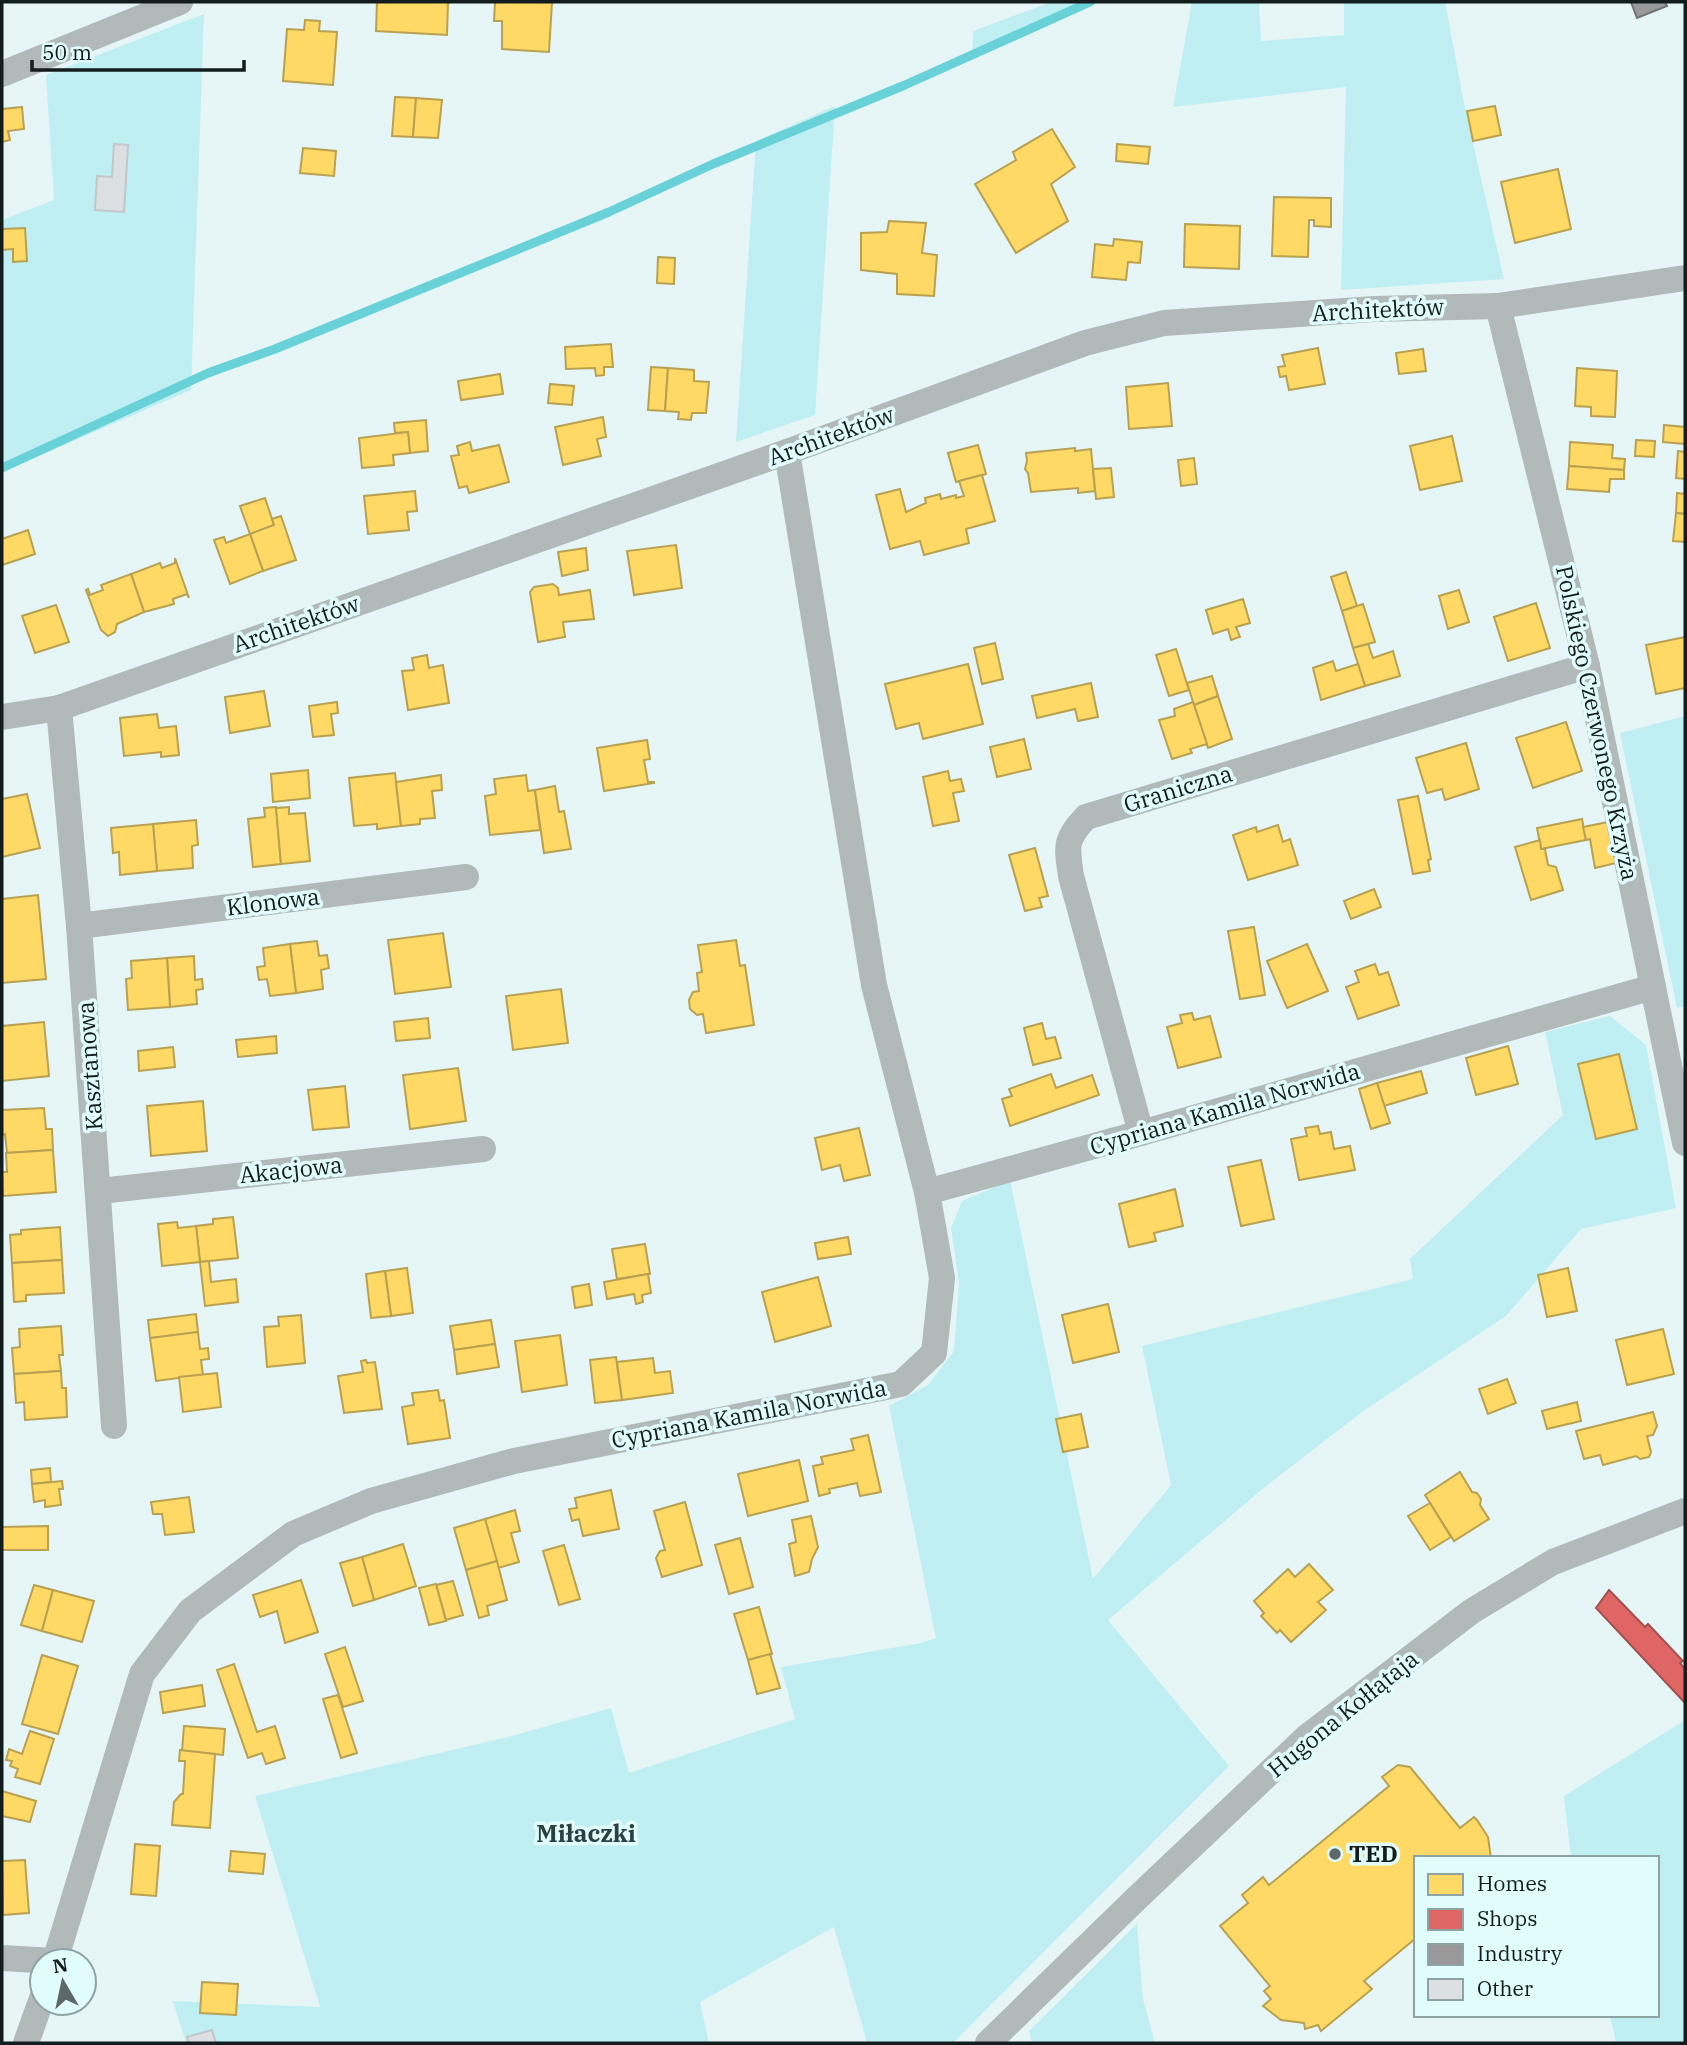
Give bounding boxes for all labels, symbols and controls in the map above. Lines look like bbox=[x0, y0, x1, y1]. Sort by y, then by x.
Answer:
scale bar bbox=[32, 28, 243, 72]
text: 50 m bbox=[42, 38, 92, 66]
street label: Architektów bbox=[1311, 291, 1445, 327]
street label: Architektów bbox=[764, 398, 898, 472]
street label: Polskiego Czerwonego Krzyża bbox=[1550, 563, 1646, 883]
street label: Architektów bbox=[228, 587, 363, 659]
street label: Graniczna bbox=[1120, 757, 1236, 819]
street label: Klonowa bbox=[224, 880, 321, 922]
street label: Kasztanowa bbox=[70, 1001, 108, 1132]
street label: Cypriana Kamila Norwida bbox=[1086, 1055, 1363, 1161]
street label: Akacjowa bbox=[238, 1149, 344, 1189]
street label: Cypriana Kamila Norwida bbox=[609, 1372, 889, 1454]
street label: Hugona Kołłątaja bbox=[1261, 1643, 1424, 1783]
district label: Miłaczki bbox=[536, 1817, 636, 1849]
place label: TED bbox=[1349, 1838, 1398, 1868]
marker: TED bbox=[1327, 1846, 1343, 1862]
legend bbox=[1414, 1856, 1659, 2017]
text: Homes bbox=[1477, 1869, 1547, 1897]
text: Shops bbox=[1477, 1904, 1537, 1932]
text: Industry bbox=[1477, 1939, 1563, 1967]
north arrow bbox=[28, 1947, 98, 2017]
text: N bbox=[51, 1952, 70, 1978]
text: Other bbox=[1477, 1974, 1534, 2002]

